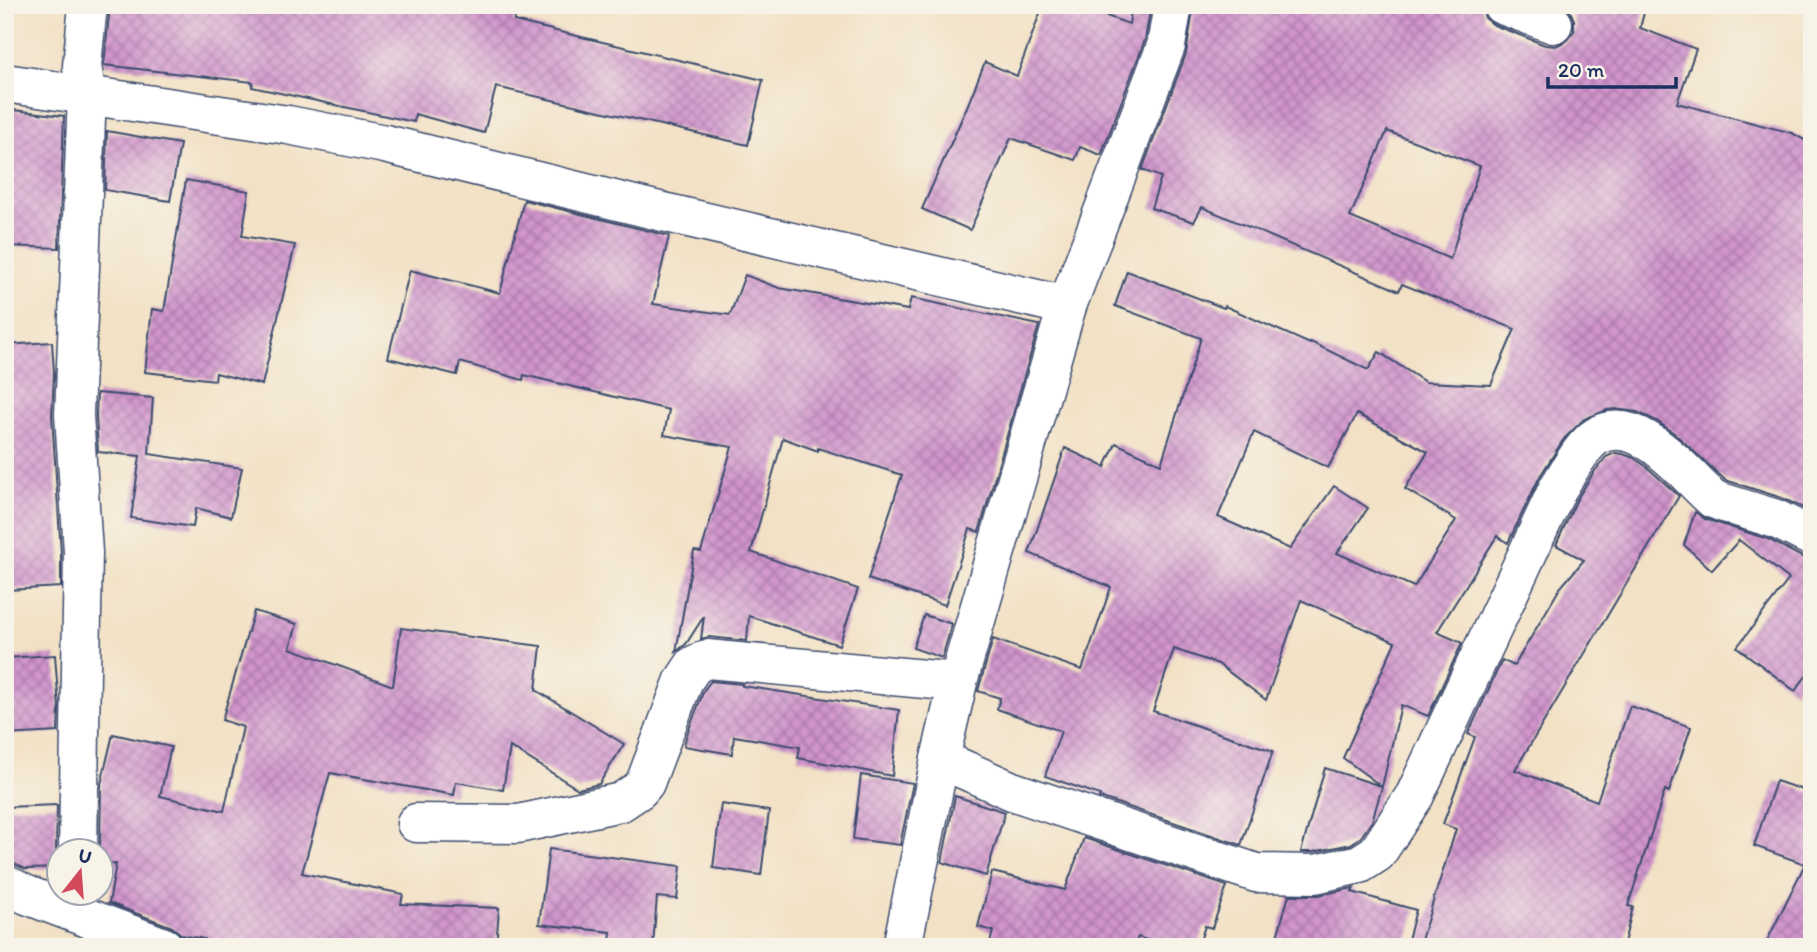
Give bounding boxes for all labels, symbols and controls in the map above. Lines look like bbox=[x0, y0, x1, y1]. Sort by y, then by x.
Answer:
scale bar bbox=[1548, 46, 1675, 90]
text: 20 m bbox=[1558, 57, 1605, 82]
north arrow bbox=[46, 836, 116, 906]
text: U bbox=[75, 843, 94, 869]

